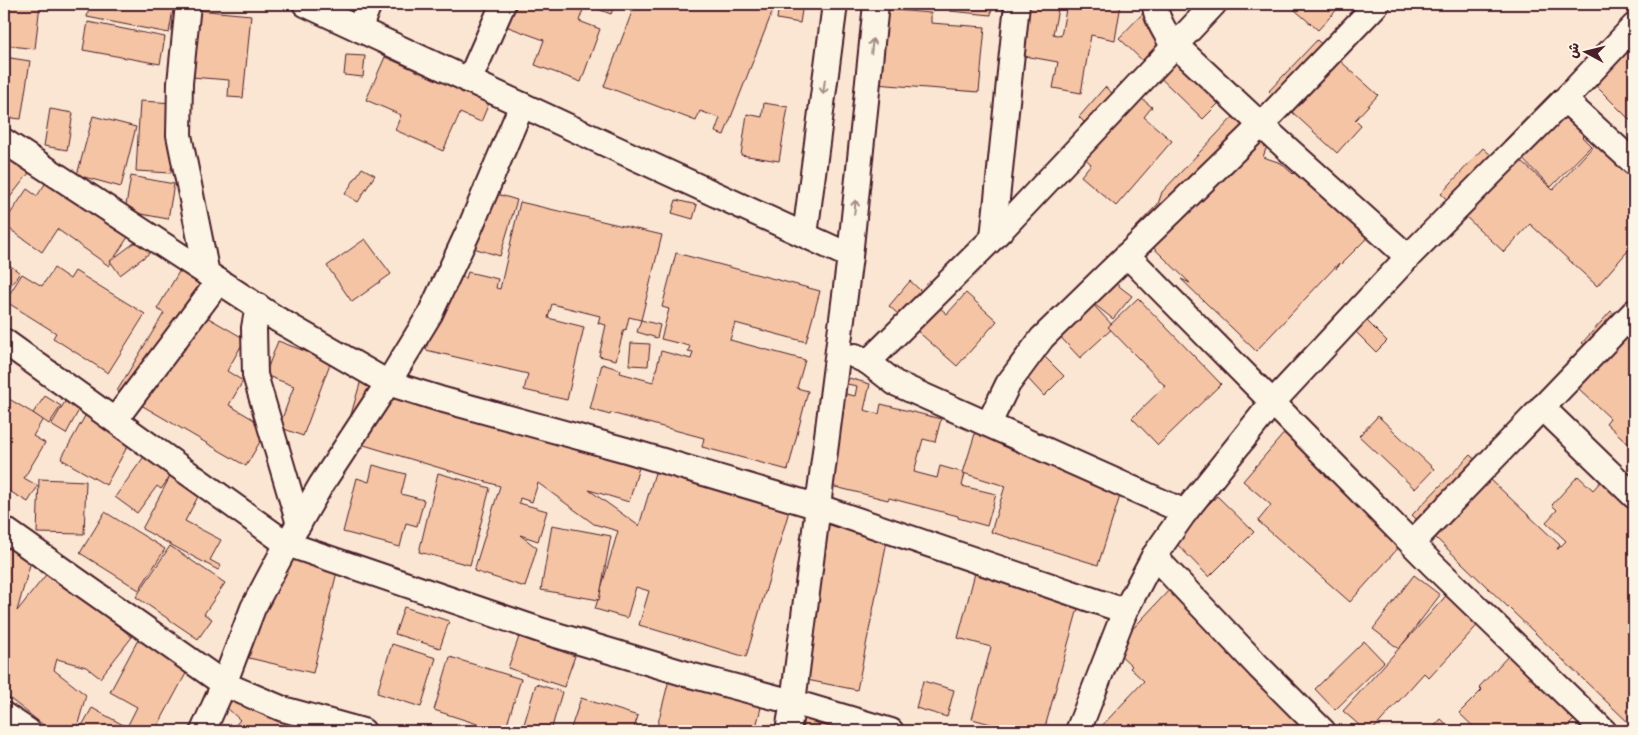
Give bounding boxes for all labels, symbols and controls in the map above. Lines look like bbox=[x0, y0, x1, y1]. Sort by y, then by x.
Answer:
north arrow bbox=[1560, 28, 1610, 78]
one-way arrow bbox=[867, 38, 876, 54]
text: ش bbox=[1561, 41, 1584, 59]
one-way arrow bbox=[819, 79, 829, 95]
one-way arrow bbox=[850, 200, 860, 216]

